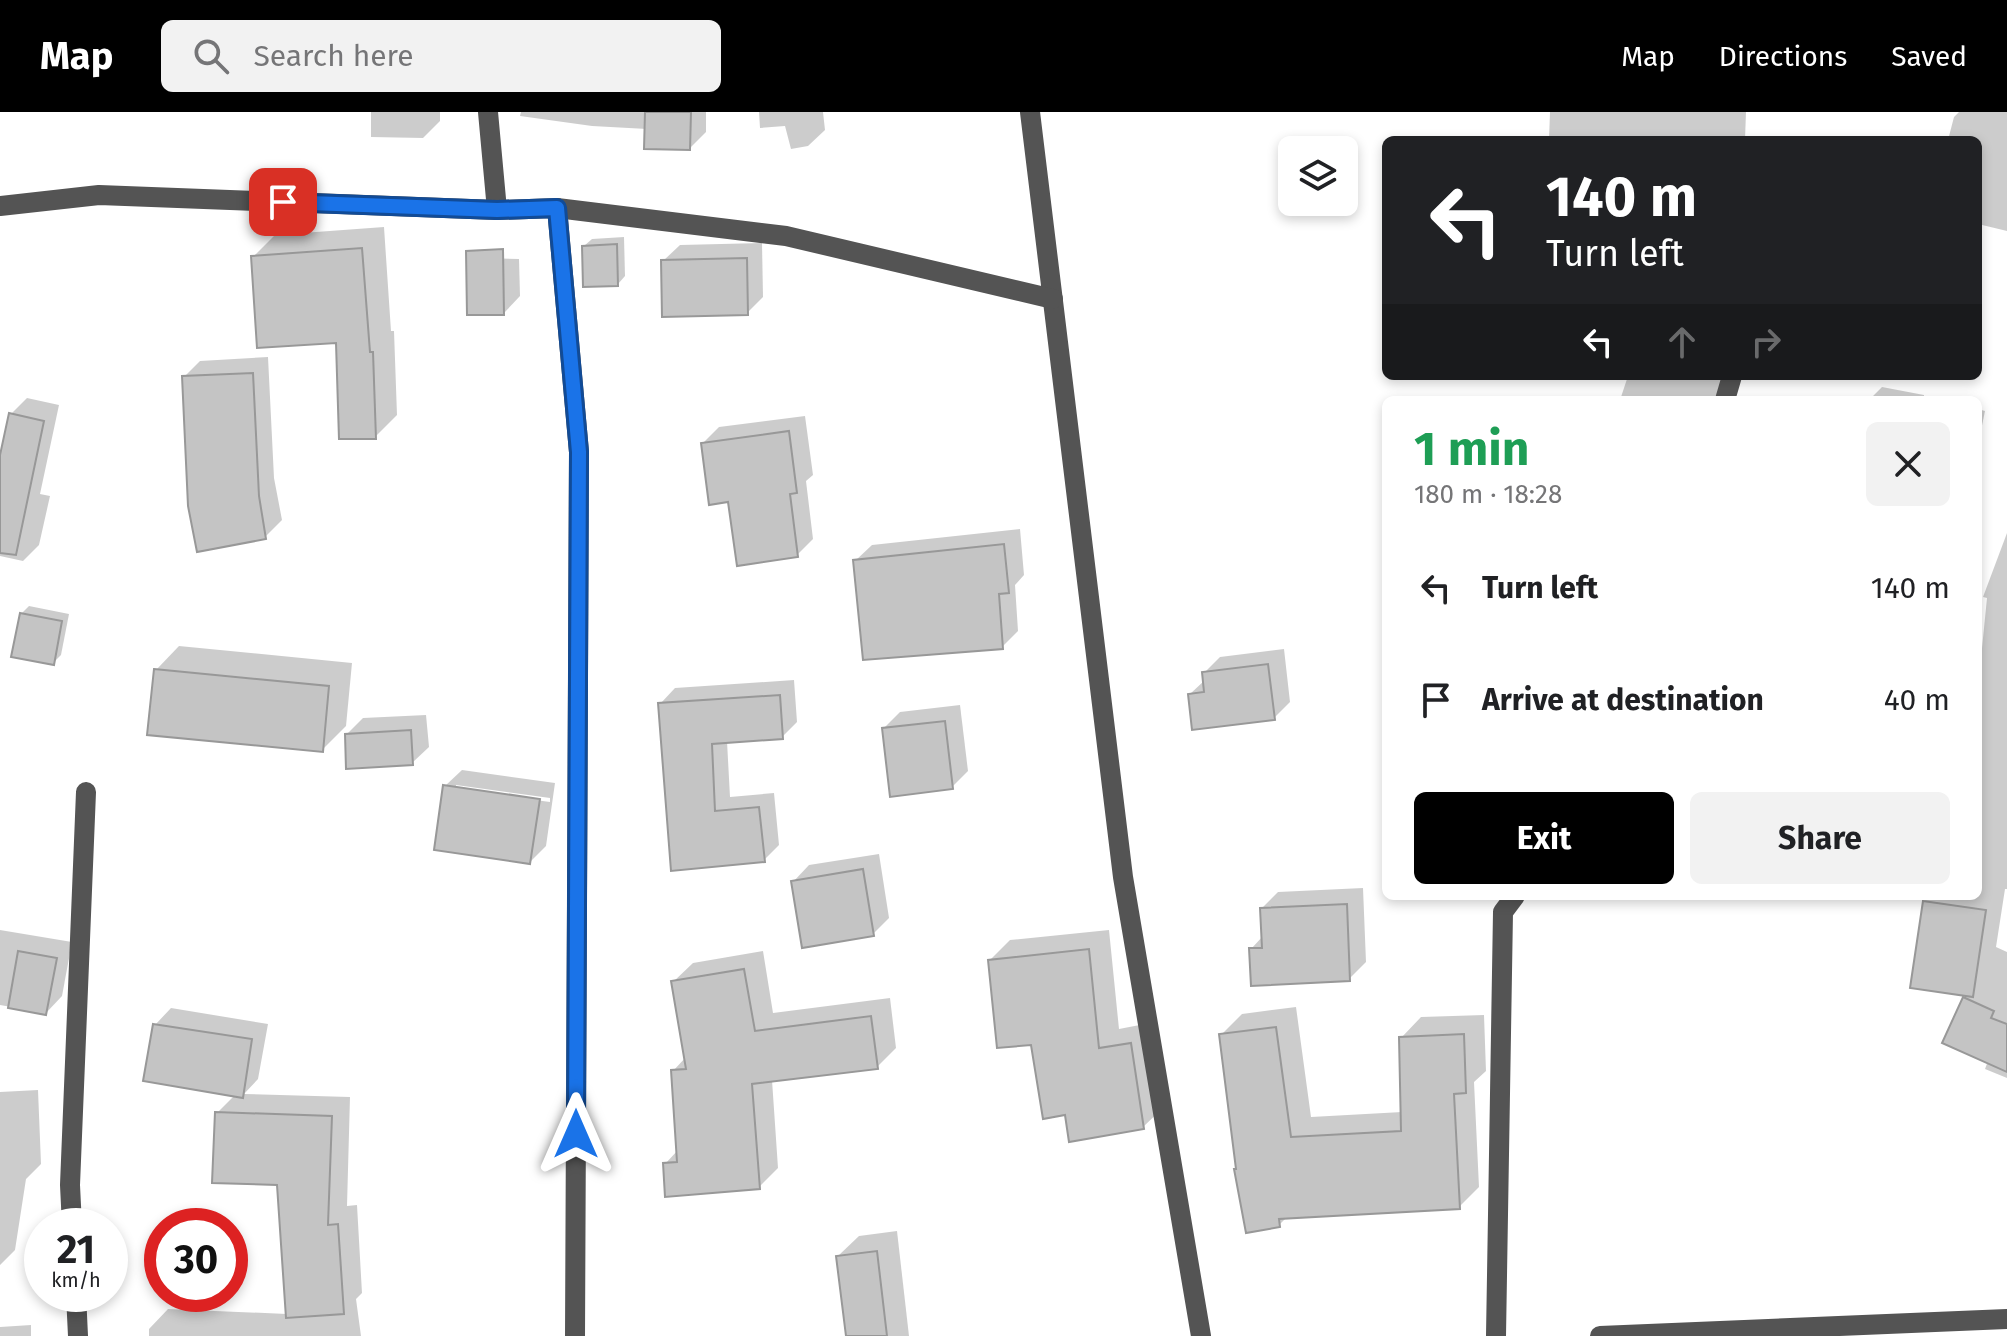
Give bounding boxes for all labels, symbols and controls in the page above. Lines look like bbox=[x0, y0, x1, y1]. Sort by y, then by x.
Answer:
search box bbox=[161, 20, 721, 92]
text: Map bbox=[40, 33, 113, 79]
icon: search bbox=[189, 34, 233, 78]
text: Search here bbox=[253, 38, 414, 74]
text: Map bbox=[1621, 40, 1675, 73]
text: Directions bbox=[1719, 40, 1847, 73]
text: Saved bbox=[1891, 40, 1967, 73]
map controls bbox=[1278, 136, 1358, 216]
button: layers bbox=[1278, 136, 1358, 216]
text: 140 m bbox=[1546, 164, 1697, 231]
pin bbox=[249, 168, 317, 236]
icon: left bbox=[1414, 168, 1518, 272]
icon: arrive bbox=[261, 180, 305, 224]
text: Turn left bbox=[1546, 232, 1684, 276]
icon: left bbox=[1576, 320, 1620, 364]
icon: ahead bbox=[1660, 320, 1704, 364]
icon: right bbox=[1744, 320, 1788, 364]
text: 1 min bbox=[1414, 420, 1529, 478]
button: close bbox=[1866, 422, 1950, 506]
text: 180 m · 18:28 bbox=[1414, 479, 1562, 510]
icon: left bbox=[1414, 566, 1458, 610]
text: Turn left bbox=[1482, 570, 1598, 606]
text: 140 m bbox=[1871, 570, 1950, 606]
icon: arrive bbox=[1414, 678, 1458, 722]
text: Arrive at destination bbox=[1482, 682, 1764, 718]
text: 40 m bbox=[1884, 682, 1950, 718]
button: Exit bbox=[1414, 792, 1674, 884]
button: Share bbox=[1690, 792, 1950, 884]
position arrow bbox=[534, 1092, 618, 1176]
speed limit sign: 30 bbox=[144, 1208, 248, 1312]
text: 21 bbox=[57, 1226, 95, 1274]
text: km/h bbox=[51, 1268, 101, 1292]

